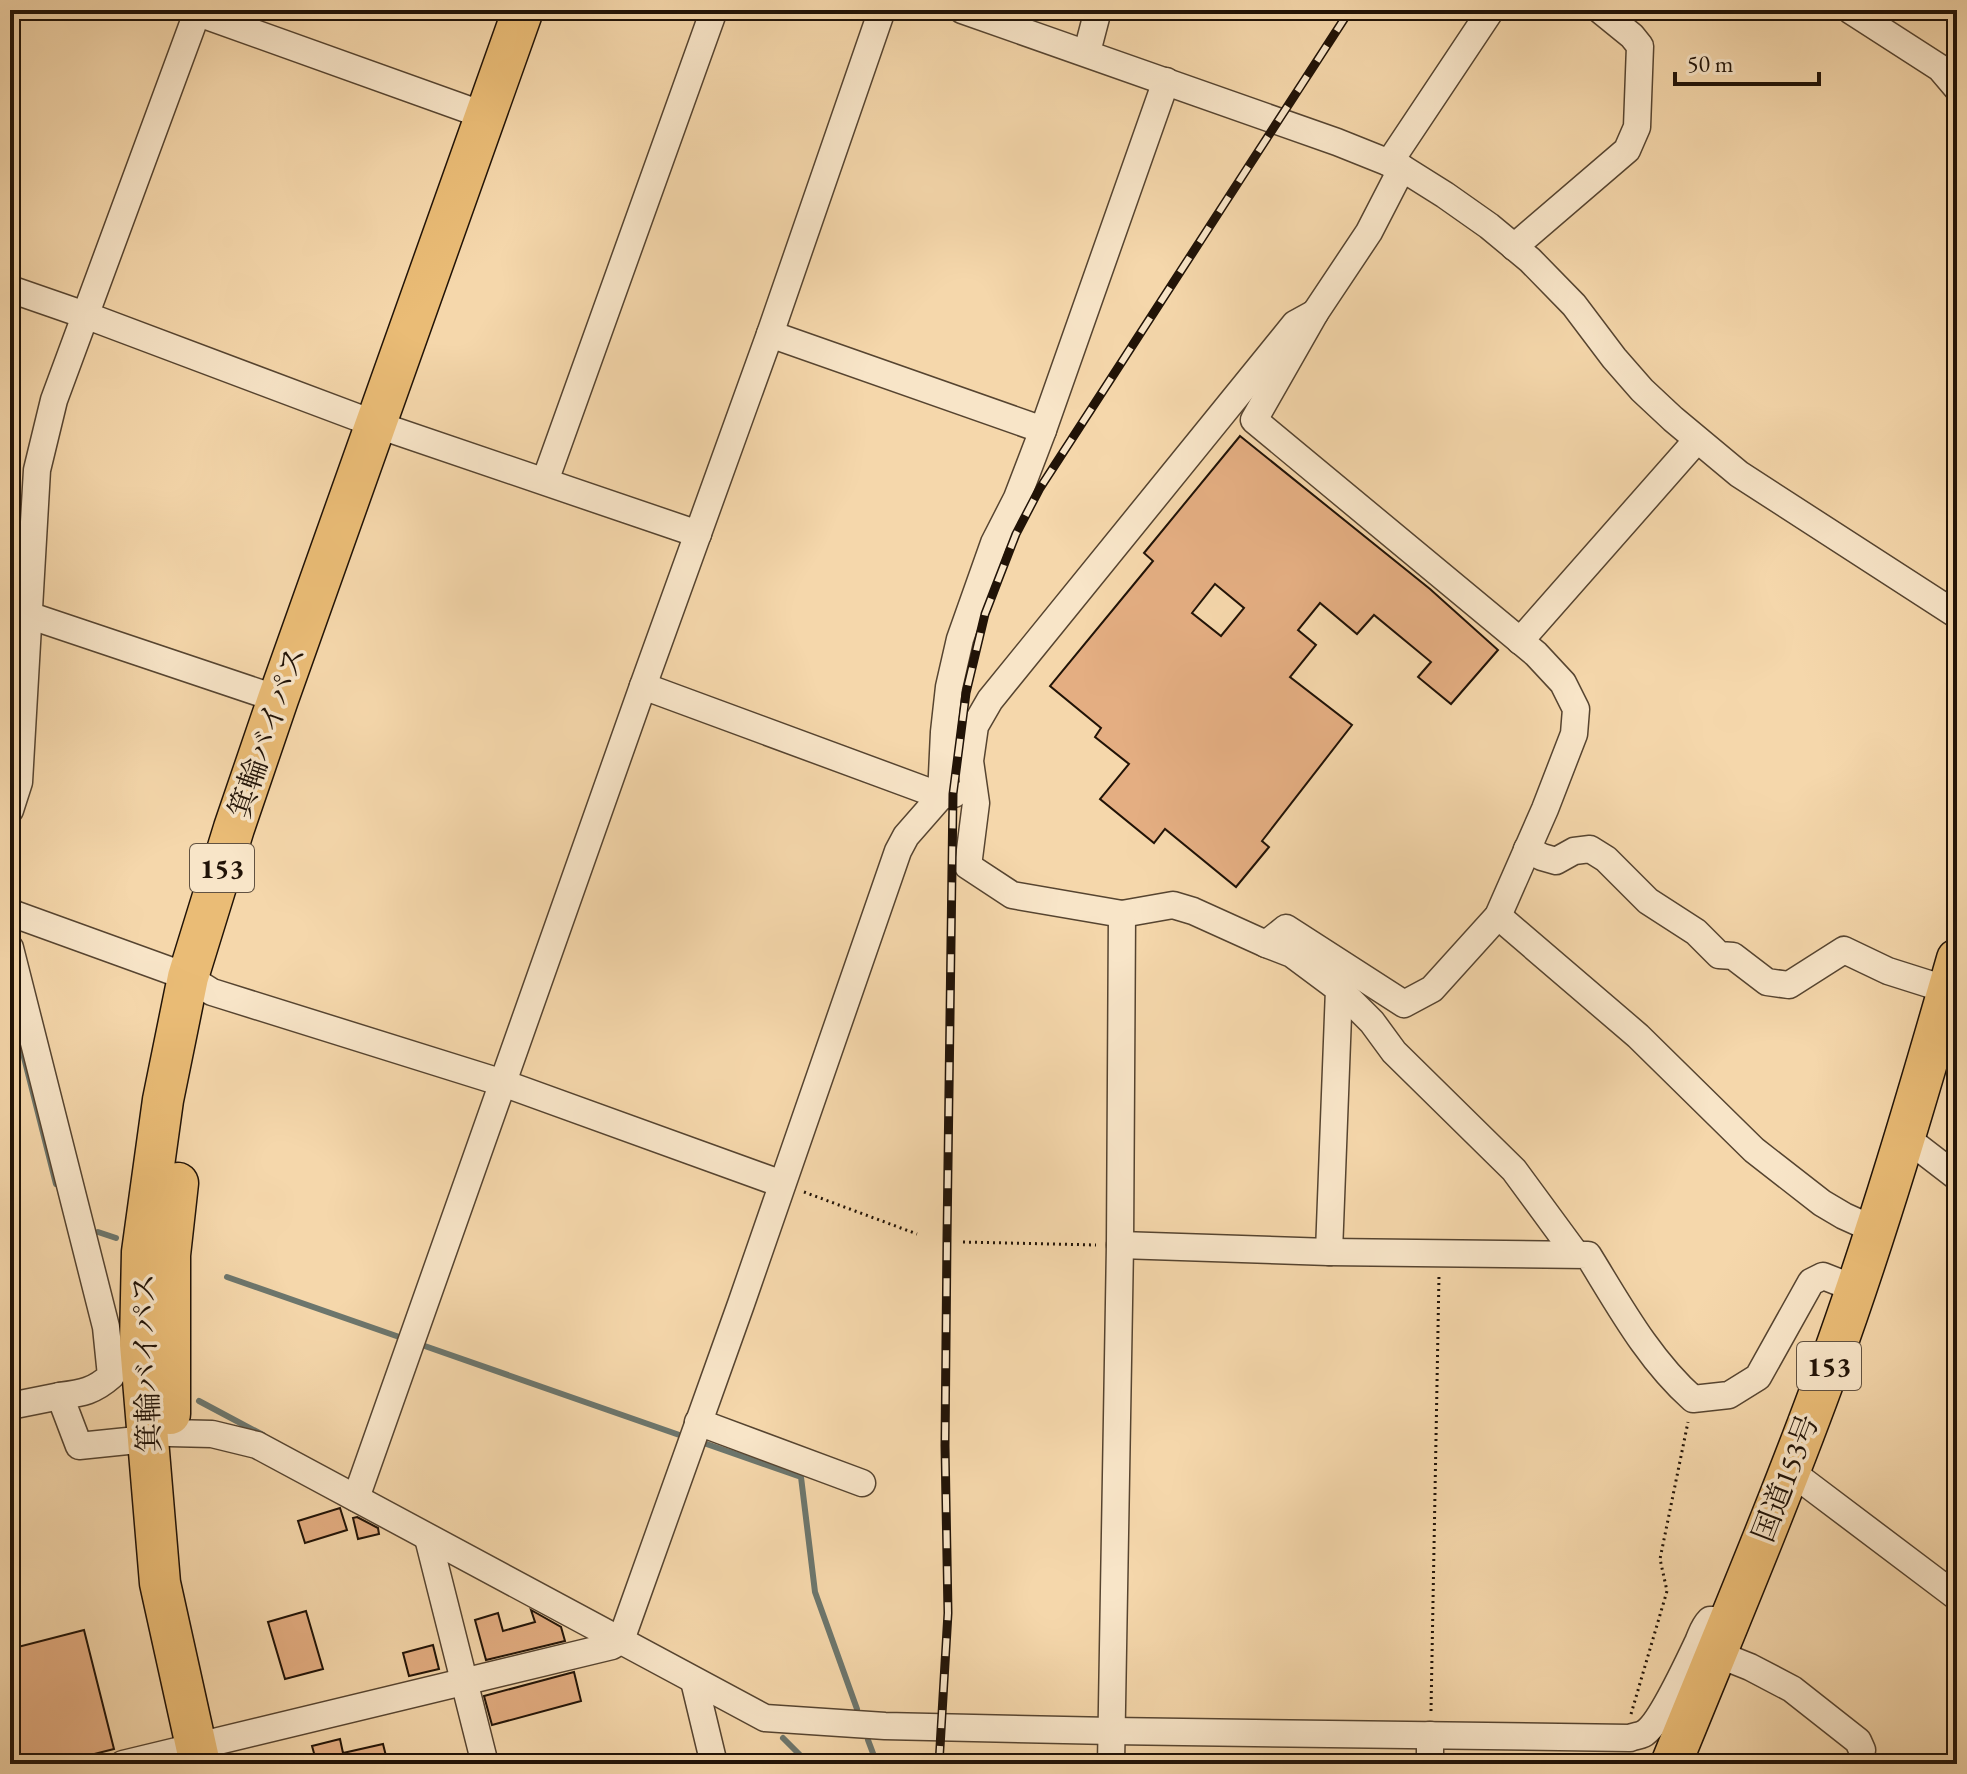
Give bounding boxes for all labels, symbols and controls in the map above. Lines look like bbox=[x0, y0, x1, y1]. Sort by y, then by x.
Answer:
scale bar bbox=[1675, 36, 1819, 86]
text: 50 m bbox=[1687, 48, 1734, 79]
street label: 箕輪バイパス bbox=[219, 641, 315, 823]
road number: 153 bbox=[190, 844, 254, 892]
street label: 箕輪バイパス bbox=[123, 1273, 169, 1453]
road number: 153 bbox=[1797, 1342, 1861, 1390]
street label: 国道153号 bbox=[1743, 1409, 1827, 1547]

